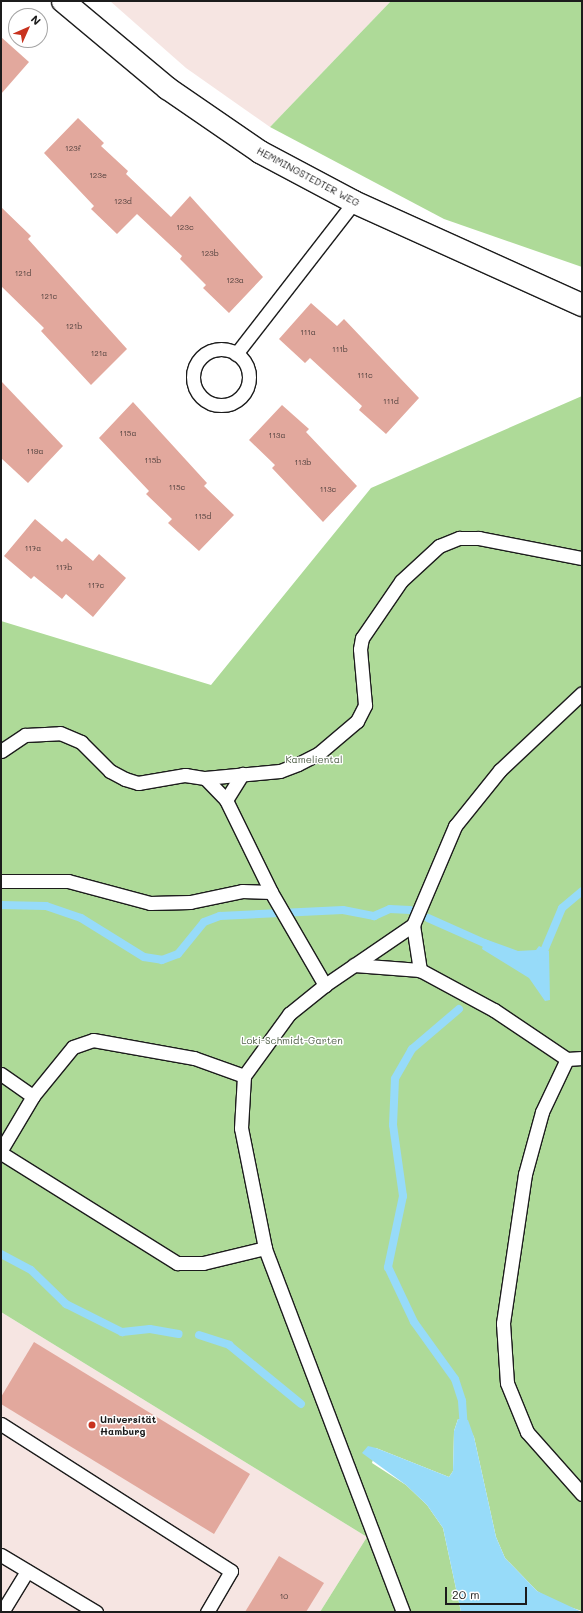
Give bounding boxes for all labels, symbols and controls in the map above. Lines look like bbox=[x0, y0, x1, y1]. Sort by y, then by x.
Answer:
north arrow bbox=[8, 8, 48, 48]
text: N bbox=[28, 12, 44, 28]
house number: 123f bbox=[65, 144, 81, 154]
street label: HEMMINGSTEDTER WEG bbox=[255, 145, 361, 209]
house number: 123e bbox=[89, 171, 107, 181]
house number: 123d bbox=[114, 197, 132, 207]
house number: 123c bbox=[176, 223, 194, 233]
house number: 123b bbox=[201, 249, 219, 259]
house number: 121d bbox=[15, 269, 31, 279]
house number: 123a bbox=[226, 276, 244, 286]
house number: 121c bbox=[41, 292, 57, 302]
house number: 121b bbox=[66, 322, 82, 332]
house number: 111a bbox=[300, 328, 316, 338]
house number: 111b bbox=[332, 345, 348, 355]
house number: 121a bbox=[91, 349, 107, 359]
house number: 111c bbox=[357, 371, 373, 381]
house number: 111d bbox=[383, 397, 399, 407]
house number: 115a bbox=[120, 429, 136, 439]
house number: 113a bbox=[269, 431, 285, 441]
house number: 119a bbox=[27, 447, 43, 457]
house number: 115b bbox=[145, 456, 161, 466]
house number: 113b bbox=[295, 458, 311, 468]
house number: 115c bbox=[169, 483, 185, 493]
house number: 113c bbox=[320, 485, 336, 495]
house number: 115d bbox=[195, 512, 211, 522]
house number: 117a bbox=[25, 544, 41, 554]
house number: 117b bbox=[56, 563, 72, 573]
house number: 117c bbox=[88, 581, 104, 591]
park label: Kameliental bbox=[286, 754, 342, 766]
park label: Loki-Schmidt-Garten bbox=[241, 1035, 343, 1047]
place label: Universität Hamburg bbox=[100, 1413, 156, 1436]
marker: Universität Hamburg bbox=[87, 1420, 97, 1430]
scale bar bbox=[447, 1579, 529, 1605]
text: 20 m bbox=[452, 1586, 480, 1602]
house number: 10 bbox=[280, 1592, 288, 1602]

